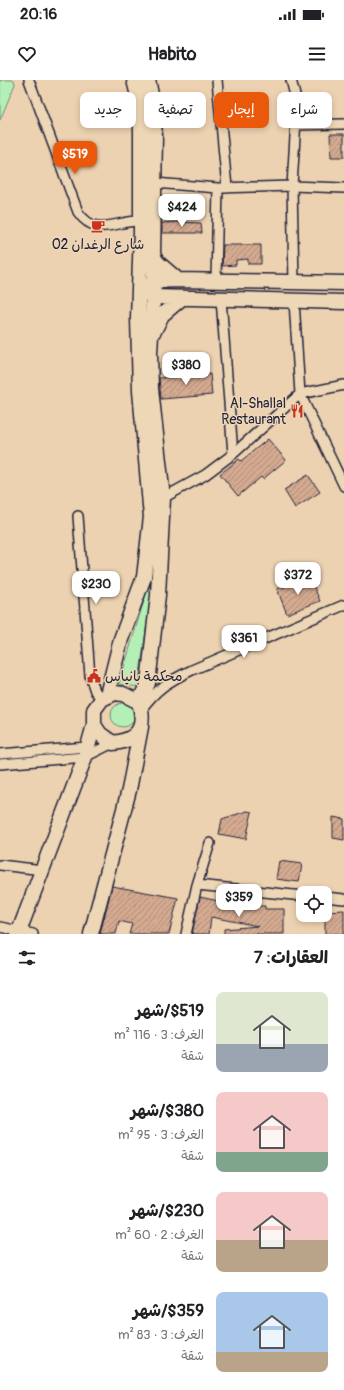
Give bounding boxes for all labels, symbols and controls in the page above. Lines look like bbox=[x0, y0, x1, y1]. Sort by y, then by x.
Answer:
text: 20:16 bbox=[20, 5, 57, 24]
icon: heart bbox=[16, 43, 38, 65]
text: Habito bbox=[148, 43, 196, 66]
icon: menu bbox=[306, 43, 328, 65]
chip: جديد bbox=[80, 92, 136, 128]
chip: تصفية bbox=[144, 92, 206, 128]
chip: إيجار bbox=[214, 92, 269, 128]
chip: شراء bbox=[277, 92, 332, 128]
pin: $519 bbox=[51, 141, 99, 175]
text: $519 bbox=[62, 146, 88, 162]
pin: $424 bbox=[158, 194, 206, 228]
text: $424 bbox=[167, 199, 197, 215]
cafe icon: O2 شارع الرغدان bbox=[90, 218, 106, 234]
place label: O2 شارع الرغدان bbox=[52, 236, 144, 254]
pin: $380 bbox=[162, 352, 210, 386]
text: $380 bbox=[171, 357, 201, 373]
place label: Al-Shallal Restaurant bbox=[221, 395, 286, 428]
restaurant icon: Al-Shallal Restaurant bbox=[289, 403, 305, 419]
pin: $372 bbox=[274, 562, 322, 596]
text: $372 bbox=[284, 567, 312, 583]
pin: $230 bbox=[72, 571, 120, 605]
text: $230 bbox=[81, 576, 111, 592]
pin: $361 bbox=[220, 625, 268, 659]
text: $361 bbox=[231, 630, 257, 646]
public building icon: محكمة بانياس bbox=[86, 668, 102, 684]
place label: محكمة بانياس bbox=[105, 668, 183, 685]
pin: $359 bbox=[215, 884, 263, 918]
map controls bbox=[296, 886, 332, 922]
button: locate bbox=[296, 886, 332, 922]
text: $359 bbox=[225, 889, 253, 905]
icon: filters bbox=[16, 947, 38, 969]
text: العقارات: 7 bbox=[254, 947, 328, 968]
text: $519/شهر bbox=[136, 1000, 204, 1021]
icon: home bbox=[248, 1008, 296, 1056]
text: الغرف: 3 · 116 m² bbox=[114, 1027, 204, 1043]
text: شقة bbox=[181, 1048, 204, 1064]
text: $380/شهر bbox=[131, 1100, 204, 1121]
icon: home bbox=[248, 1108, 296, 1156]
text: الغرف: 3 · 95 m² bbox=[118, 1127, 204, 1143]
text: شقة bbox=[181, 1148, 204, 1164]
text: $230/شهر bbox=[130, 1200, 204, 1221]
icon: home bbox=[248, 1208, 296, 1256]
text: الغرف: 2 · 60 m² bbox=[115, 1227, 204, 1243]
text: شقة bbox=[181, 1248, 204, 1264]
text: $359/شهر bbox=[133, 1300, 204, 1321]
icon: home bbox=[248, 1308, 296, 1356]
text: الغرف: 3 · 83 m² bbox=[118, 1327, 204, 1343]
text: شقة bbox=[181, 1348, 204, 1364]

